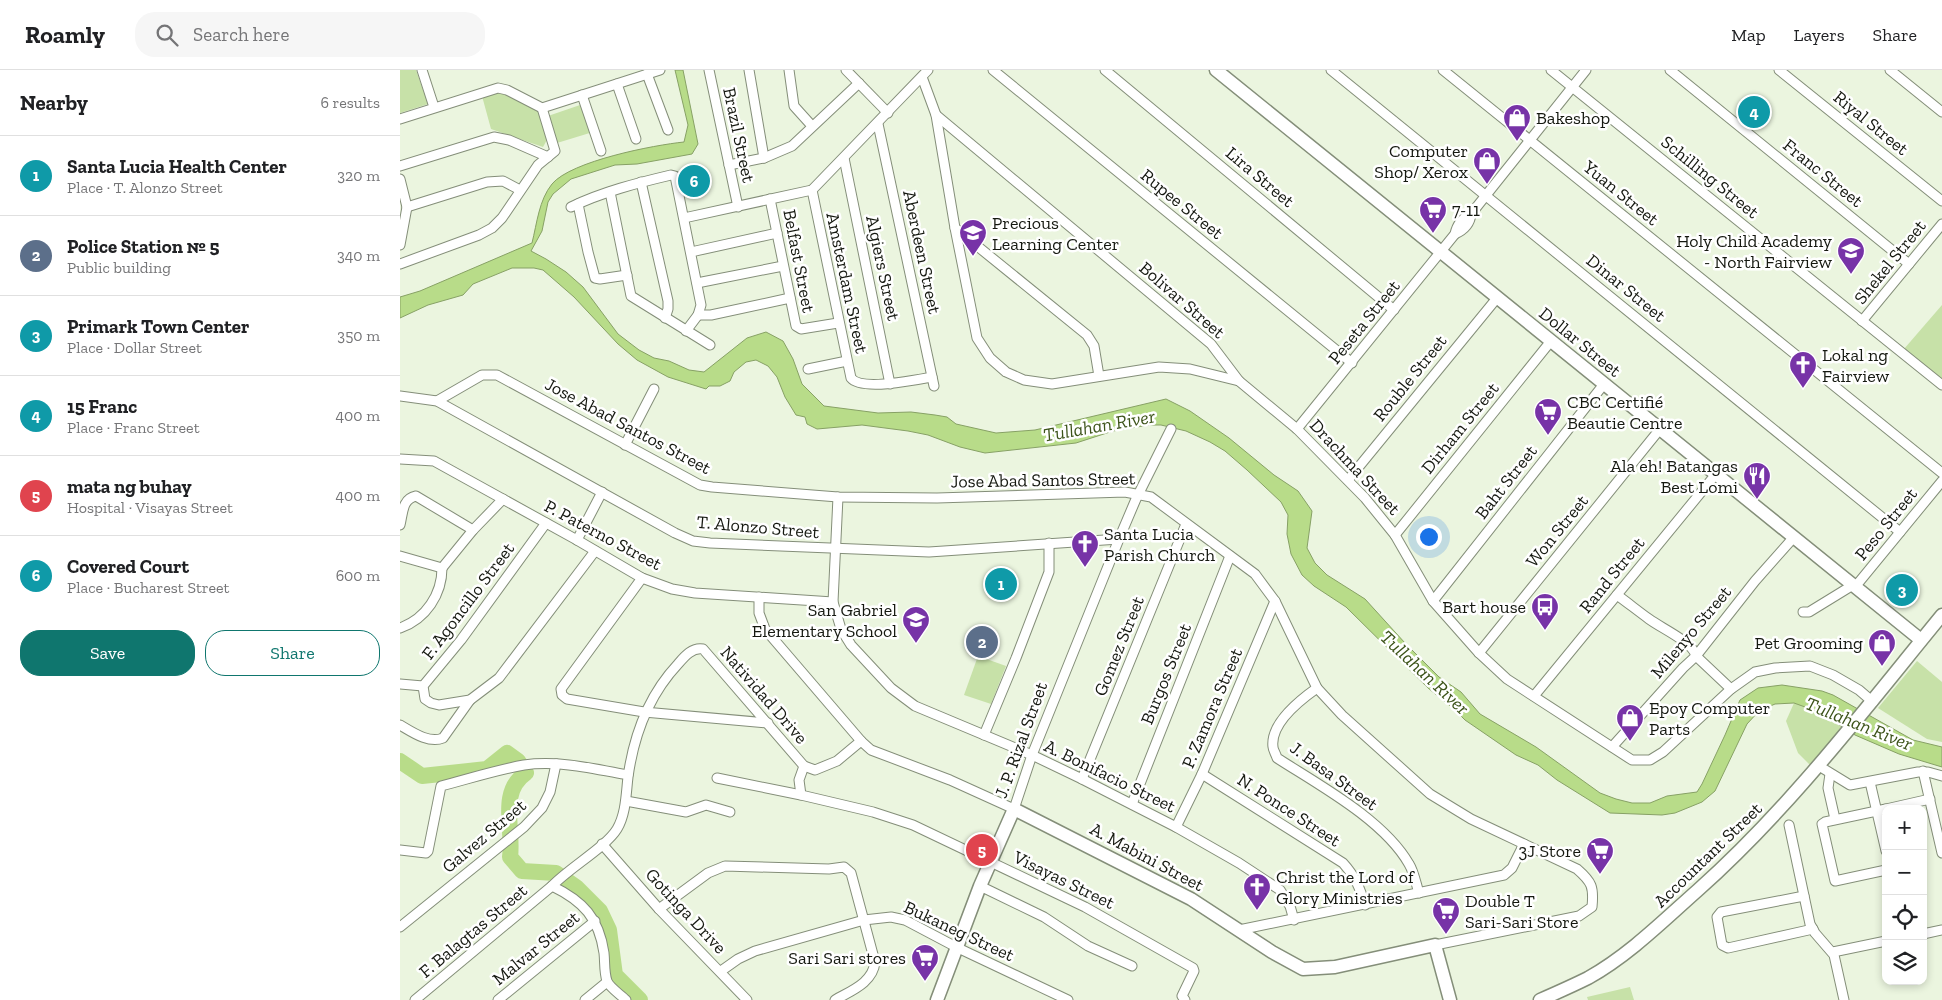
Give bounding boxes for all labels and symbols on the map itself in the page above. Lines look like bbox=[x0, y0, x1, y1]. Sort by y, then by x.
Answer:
street label: Brazil Street bbox=[718, 85, 760, 185]
street label: Riyal Street bbox=[1829, 86, 1913, 160]
pin: 4 bbox=[1738, 93, 1770, 131]
shop icon: Bakeshop bbox=[1502, 103, 1532, 142]
place label: Bakeshop bbox=[1536, 107, 1610, 129]
street label: Schilling Street bbox=[1657, 131, 1764, 223]
street label: Franc Street bbox=[1779, 134, 1868, 212]
place label: Computer Shop/ Xerox bbox=[1374, 140, 1468, 183]
street label: Lira Street bbox=[1221, 142, 1299, 212]
shop icon: Computer Shop/ Xerox bbox=[1472, 146, 1502, 185]
street label: Yuan Street bbox=[1578, 155, 1663, 230]
pin: 6 bbox=[678, 162, 710, 200]
street label: Rupee Street bbox=[1136, 164, 1228, 244]
street label: Aberdeen Street bbox=[898, 188, 946, 316]
supermarket icon: 7-11 bbox=[1418, 195, 1448, 234]
place label: 7-11 bbox=[1452, 199, 1480, 221]
street label: Belfast Street bbox=[778, 208, 820, 315]
street label: Amsterdam Street bbox=[821, 211, 873, 356]
place label: Precious Learning Center bbox=[992, 212, 1119, 255]
street label: Algiers Street bbox=[861, 213, 905, 323]
street label: Shekel Street bbox=[1849, 215, 1931, 309]
school or university icon: Precious Learning Center bbox=[958, 218, 988, 257]
place label: Holy Child Academy - North Fairview bbox=[1676, 230, 1833, 273]
school or university icon: Holy Child Academy - North Fairview bbox=[1836, 236, 1866, 275]
street label: Dinar Street bbox=[1582, 249, 1670, 327]
street label: Bolivar Street bbox=[1135, 257, 1230, 343]
street label: Peseta Street bbox=[1323, 275, 1405, 368]
street label: Dollar Street bbox=[1535, 302, 1626, 382]
street label: Rouble Street bbox=[1369, 330, 1452, 426]
place label: Lokal ng Fairview bbox=[1822, 344, 1890, 387]
church icon: Lokal ng Fairview bbox=[1788, 350, 1818, 389]
street label: Jose Abad Santos Street bbox=[541, 373, 715, 479]
street label: Dirham Street bbox=[1417, 378, 1504, 478]
place label: CBC Certifié Beautie Centre bbox=[1567, 391, 1683, 434]
supermarket icon: CBC Certifié Beautie Centre bbox=[1533, 397, 1563, 436]
water label: Tullahan River bbox=[1041, 404, 1157, 447]
street label: Drachma Street bbox=[1305, 414, 1405, 520]
street label: Baht Street bbox=[1470, 440, 1542, 523]
place label: Ala eh! Batangas Best Lomi bbox=[1610, 455, 1738, 498]
restaurant icon: Ala eh! Batangas Best Lomi bbox=[1742, 461, 1772, 500]
street label: Jose Abad Santos Street bbox=[950, 467, 1136, 493]
street label: Peso Street bbox=[1850, 483, 1922, 565]
street label: Won Street bbox=[1521, 490, 1593, 572]
street label: P. Paterno Street bbox=[541, 495, 666, 575]
street label: T. Alonzo Street bbox=[696, 511, 820, 543]
place label: Santa Lucia Parish Church bbox=[1104, 523, 1215, 566]
your location bbox=[1416, 524, 1442, 550]
church icon: Santa Lucia Parish Church bbox=[1070, 529, 1100, 568]
street label: Rand Street bbox=[1575, 532, 1650, 617]
street label: F. Agoncillo Street bbox=[417, 538, 519, 664]
pin: 1 bbox=[985, 565, 1017, 603]
pin: 3 bbox=[1886, 571, 1918, 609]
street label: Milenyo Street bbox=[1646, 581, 1736, 683]
bus stop icon: Bart house bbox=[1530, 592, 1560, 631]
street label: Gomez Street bbox=[1089, 593, 1149, 699]
place label: Bart house bbox=[1442, 596, 1526, 618]
place label: San Gabriel Elementary School bbox=[752, 599, 897, 642]
school or university icon: San Gabriel Elementary School bbox=[901, 605, 931, 644]
street label: Burgos Street bbox=[1136, 620, 1196, 728]
pin: 2 bbox=[966, 623, 998, 661]
water label: Tullahan River bbox=[1375, 625, 1474, 720]
shop icon: Pet Grooming bbox=[1867, 628, 1897, 667]
place label: Pet Grooming bbox=[1755, 632, 1863, 654]
street label: Natividad Drive bbox=[716, 642, 812, 748]
street label: P. Zamora Street bbox=[1177, 644, 1247, 771]
street label: J. P. Rizal Street bbox=[990, 679, 1052, 801]
water label: Tullahan River bbox=[1802, 692, 1916, 755]
place label: Epoy Computer Parts bbox=[1649, 697, 1770, 740]
shop icon: Epoy Computer Parts bbox=[1615, 703, 1645, 742]
street label: A. Bonifacio Street bbox=[1041, 735, 1180, 817]
street label: J. Basa Street bbox=[1286, 737, 1382, 815]
street label: N. Ponce Street bbox=[1233, 768, 1345, 852]
street label: Galvez Street bbox=[438, 794, 531, 877]
street label: Accountant Street bbox=[1649, 798, 1767, 912]
street label: A. Mabini Street bbox=[1086, 818, 1208, 896]
pin: 5 bbox=[966, 831, 998, 869]
supermarket icon: 3J Store bbox=[1585, 836, 1615, 875]
place label: 3J Store bbox=[1518, 840, 1581, 862]
street label: Visayas Street bbox=[1009, 846, 1118, 914]
street label: Gotinga Drive bbox=[641, 864, 731, 958]
place label: Christ the Lord of Glory Ministries bbox=[1276, 866, 1415, 909]
church icon: Christ the Lord of Glory Ministries bbox=[1242, 872, 1272, 911]
street label: F. Balagtas Street bbox=[414, 879, 532, 983]
place label: Double T Sari-Sari Store bbox=[1465, 890, 1578, 933]
street label: Bukaneg Street bbox=[900, 896, 1018, 966]
supermarket icon: Double T Sari-Sari Store bbox=[1431, 896, 1461, 935]
street label: Malvar Street bbox=[488, 906, 584, 990]
supermarket icon: Sari Sari stores bbox=[910, 943, 940, 982]
place label: Sari Sari stores bbox=[788, 947, 906, 969]

